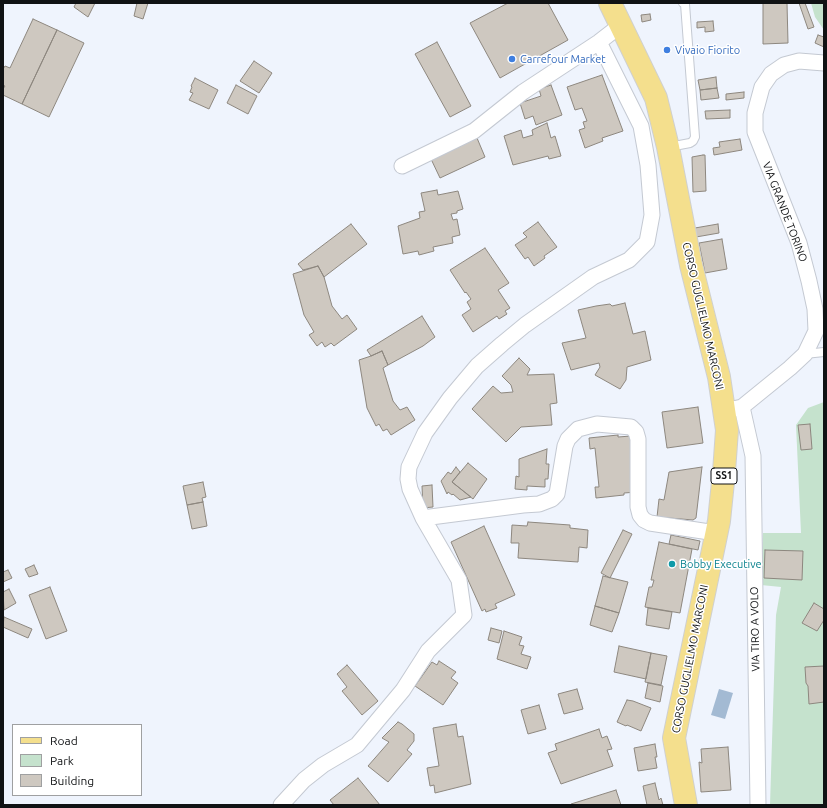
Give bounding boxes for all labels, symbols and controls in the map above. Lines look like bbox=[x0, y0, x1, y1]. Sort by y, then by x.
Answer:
place label: Vivaio Fiorito bbox=[675, 43, 740, 57]
marker: Vivaio Fiorito bbox=[662, 45, 672, 55]
place label: Carrefour Market bbox=[520, 52, 606, 66]
marker: Carrefour Market bbox=[507, 54, 517, 64]
street label: VIA GRANDE TORINO bbox=[760, 160, 810, 264]
street label: CORSO GUGLIELMO MARCONI bbox=[680, 241, 726, 391]
road number: SS1 bbox=[711, 468, 737, 484]
place label: Bobby Executive bbox=[680, 557, 762, 571]
marker: Bobby Executive bbox=[667, 559, 677, 569]
street label: CORSO GUGLIELMO MARCONI bbox=[669, 584, 711, 734]
street label: VIA TIRO A VOLO bbox=[748, 586, 762, 672]
legend bbox=[12, 724, 142, 796]
text: Road bbox=[50, 734, 78, 747]
text: Park bbox=[50, 754, 74, 767]
text: Building bbox=[50, 774, 94, 787]

